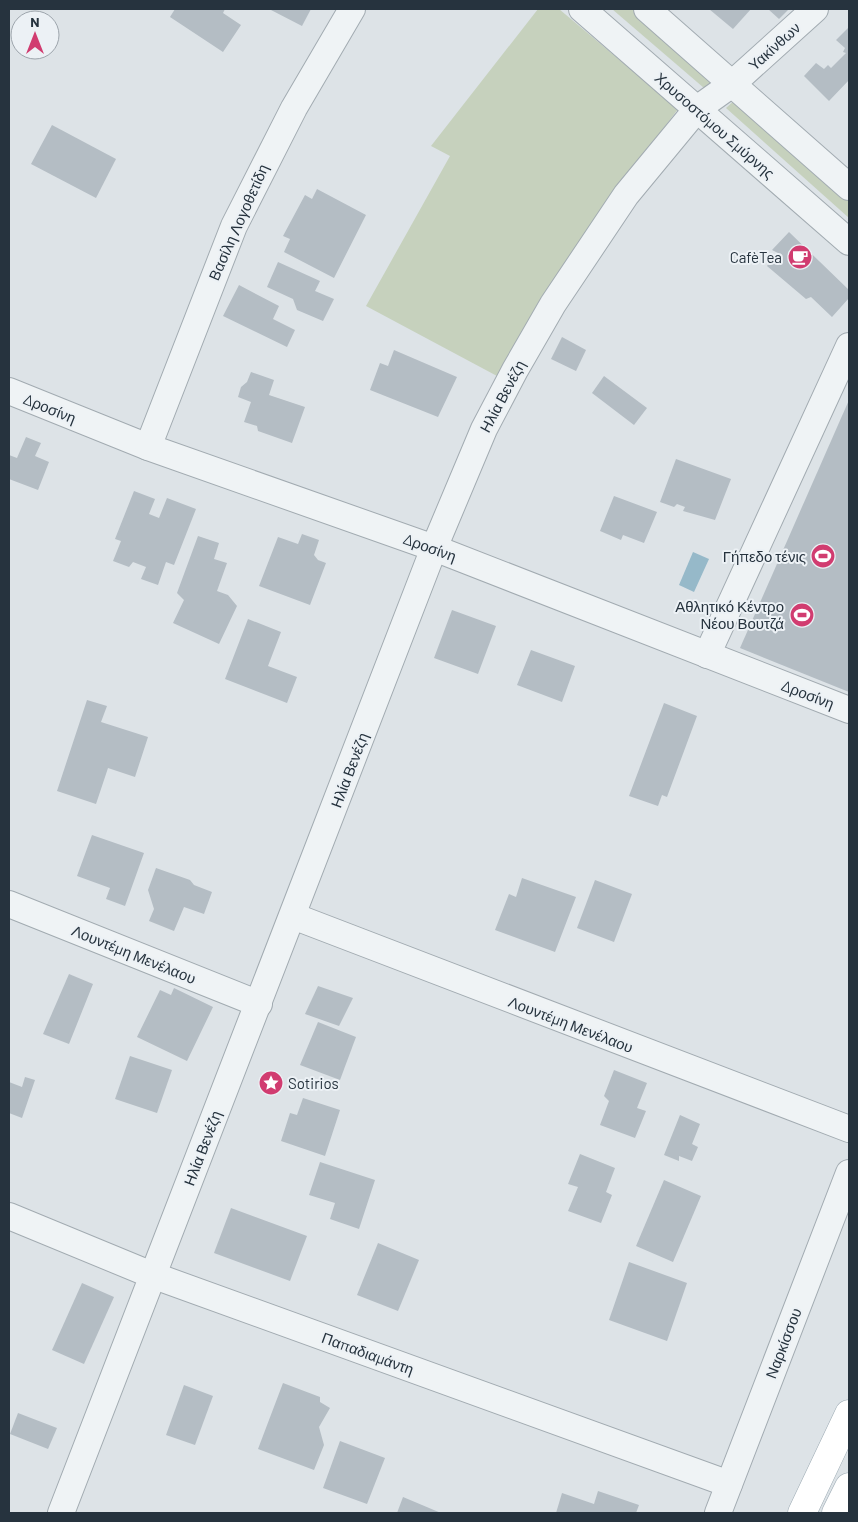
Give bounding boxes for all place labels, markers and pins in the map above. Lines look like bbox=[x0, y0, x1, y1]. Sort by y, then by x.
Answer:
cafe icon: CafèTea bbox=[787, 244, 813, 270]
place label: CafèTea bbox=[730, 248, 782, 266]
sports icon: Γήπεδο τένις bbox=[810, 543, 836, 569]
place label: Γήπεδο τένις bbox=[723, 547, 806, 565]
place label: Αθλητικό Κέντρο Νέου Βουτζά bbox=[675, 597, 784, 632]
sports icon: Αθλητικό Κέντρο Νέου Βουτζά bbox=[789, 602, 815, 628]
place icon: Sotirios bbox=[258, 1070, 284, 1096]
place label: Sotirios bbox=[288, 1074, 339, 1092]

